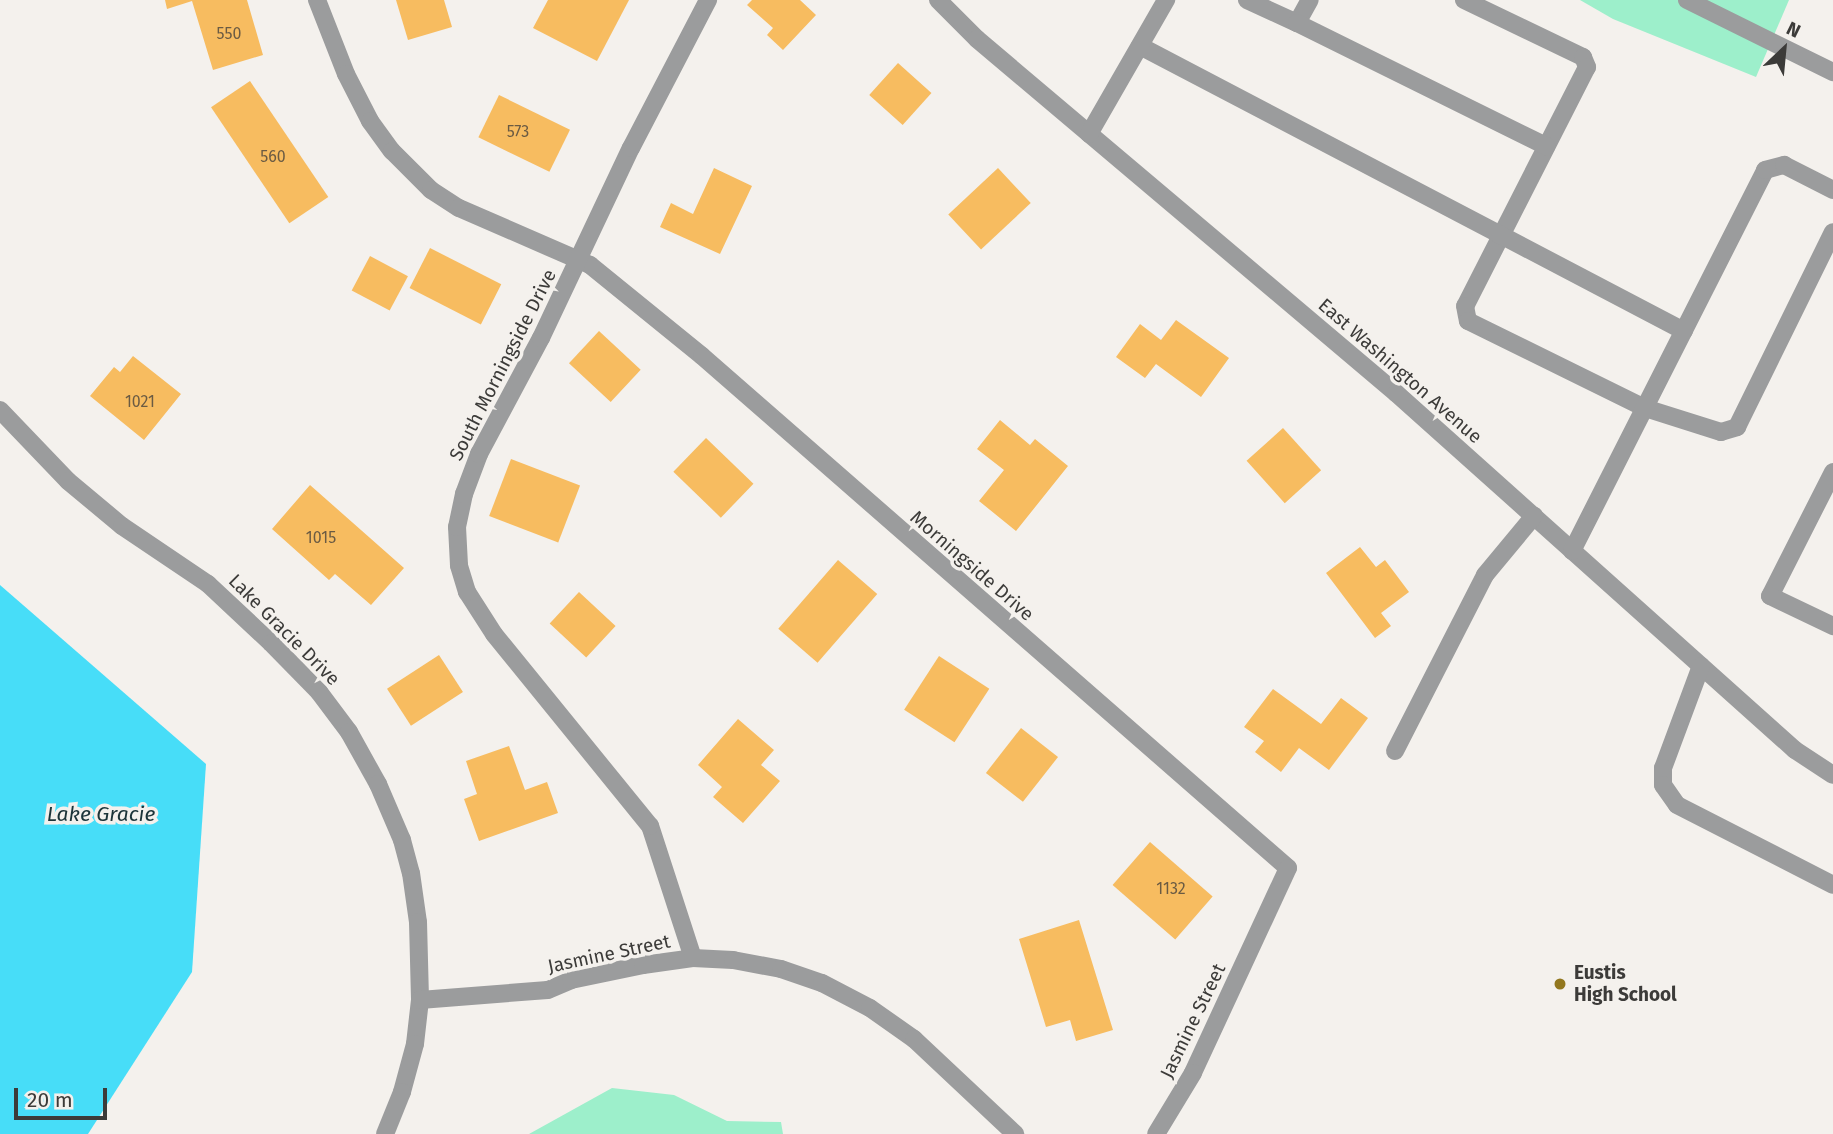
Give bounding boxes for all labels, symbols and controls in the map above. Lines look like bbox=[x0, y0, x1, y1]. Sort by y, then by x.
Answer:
north arrow bbox=[1749, 14, 1819, 84]
text: N bbox=[1783, 17, 1804, 43]
house number: 550 bbox=[217, 24, 241, 44]
house number: 573 bbox=[507, 122, 529, 142]
house number: 560 bbox=[260, 147, 286, 167]
street label: South Morningside Drive bbox=[445, 266, 561, 464]
street label: East Washington Avenue bbox=[1314, 294, 1486, 448]
house number: 1021 bbox=[125, 392, 155, 412]
street label: Morningside Drive bbox=[906, 506, 1038, 626]
house number: 1015 bbox=[306, 528, 336, 548]
street label: Lake Gracie Drive bbox=[224, 570, 344, 690]
water label: Lake Gracie bbox=[47, 801, 155, 827]
house number: 1132 bbox=[1156, 879, 1186, 899]
street label: Jasmine Street bbox=[546, 930, 672, 978]
street label: Jasmine Street bbox=[1155, 960, 1231, 1082]
place label: Eustis High School bbox=[1574, 962, 1677, 1006]
marker: Eustis High School bbox=[1552, 976, 1568, 992]
scale bar bbox=[18, 1074, 110, 1118]
text: 20 m bbox=[27, 1087, 73, 1113]

